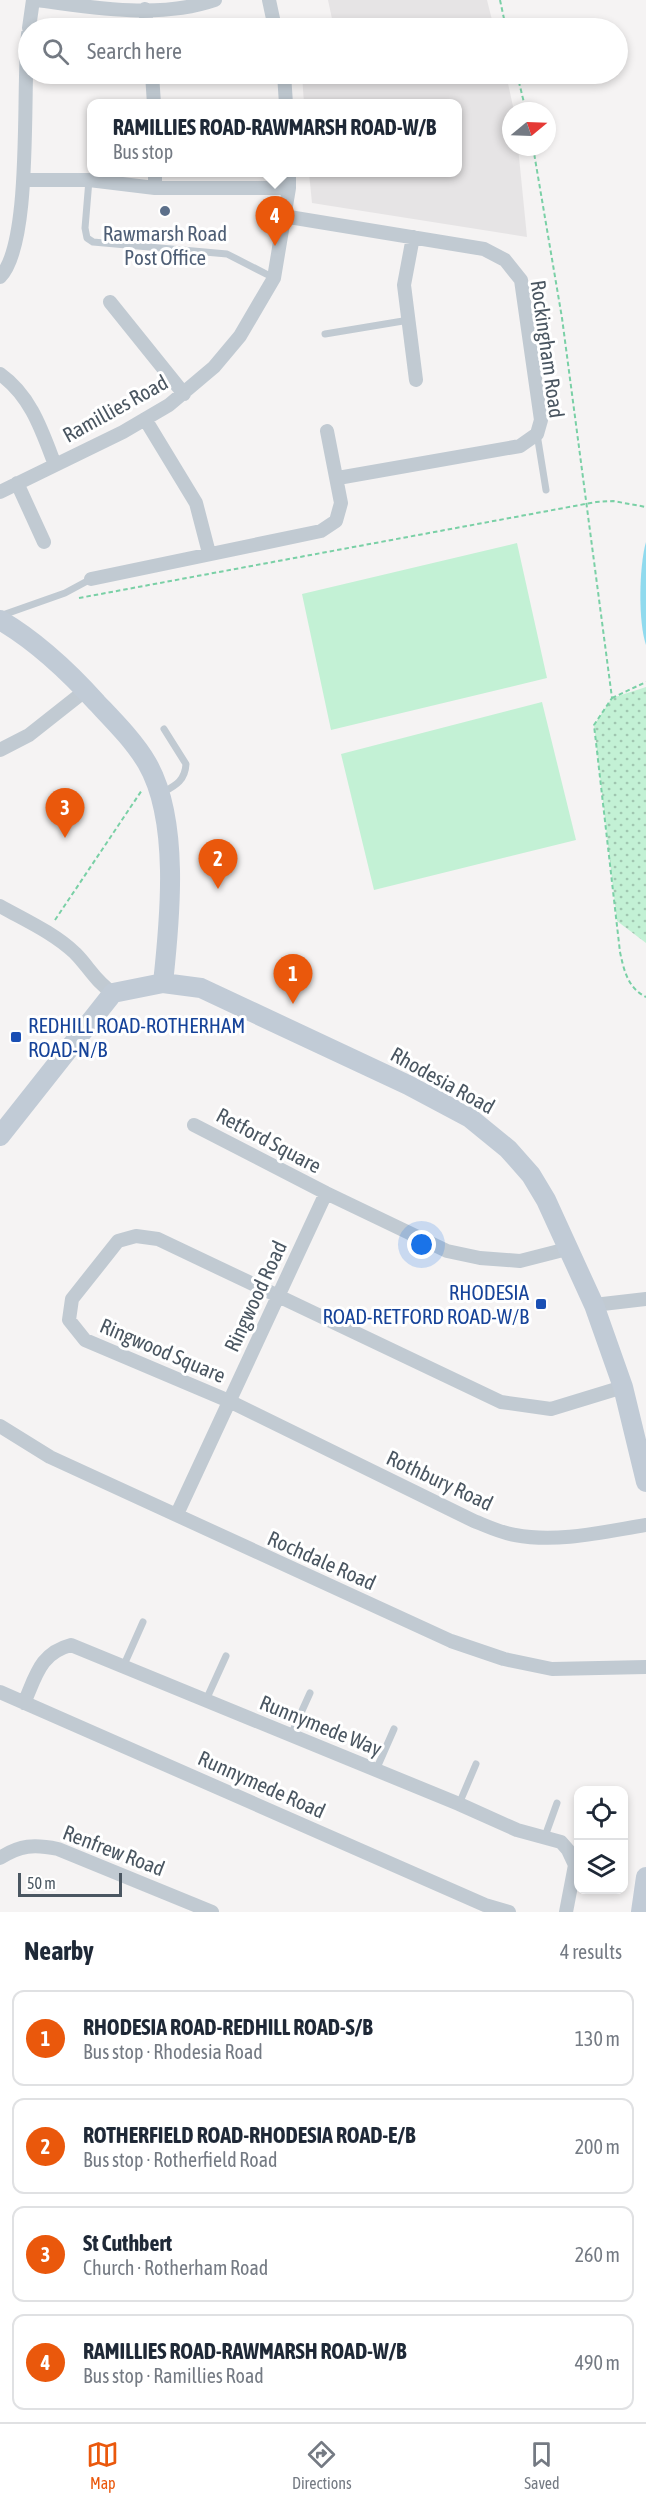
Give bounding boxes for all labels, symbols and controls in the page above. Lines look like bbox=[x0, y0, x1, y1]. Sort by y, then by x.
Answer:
search box bbox=[18, 18, 628, 84]
icon: search bbox=[39, 35, 72, 68]
text: Search here bbox=[87, 38, 182, 64]
popup bbox=[87, 99, 462, 177]
north arrow bbox=[502, 102, 556, 156]
text: RAMILLIES ROAD-RAWMARSH ROAD-W/B bbox=[113, 114, 436, 140]
text: Bus stop bbox=[113, 140, 173, 163]
pin: 4 bbox=[256, 196, 294, 246]
marker: Rawmarsh Road Post Office bbox=[158, 204, 172, 218]
place label: Rawmarsh Road Post Office bbox=[103, 221, 227, 269]
street label: Rockingham Road bbox=[526, 279, 570, 419]
street label: Ramillies Road bbox=[58, 369, 172, 447]
pin: 3 bbox=[46, 788, 84, 838]
pin: 2 bbox=[198, 840, 238, 889]
pin: 1 bbox=[274, 954, 312, 1004]
place label: REDHILL ROAD-ROTHERHAM ROAD-N/B bbox=[28, 1013, 245, 1061]
marker: REDHILL ROAD-ROTHERHAM ROAD-N/B bbox=[9, 1030, 23, 1044]
street label: Rhodesia Road bbox=[387, 1042, 499, 1118]
street label: Retford Square bbox=[213, 1102, 325, 1178]
your location bbox=[407, 1230, 436, 1259]
street label: Ringwood Road bbox=[219, 1237, 291, 1355]
place label: RHODESIA ROAD-RETFORD ROAD-W/B bbox=[322, 1280, 530, 1328]
marker: RHODESIA ROAD-RETFORD ROAD-W/B bbox=[534, 1297, 548, 1311]
street label: Ringwood Square bbox=[97, 1313, 229, 1387]
street label: Rothbury Road bbox=[383, 1445, 497, 1515]
street label: Rochdale Road bbox=[264, 1525, 380, 1595]
street label: Runnymede Way bbox=[256, 1690, 386, 1761]
street label: Runnymede Road bbox=[195, 1745, 329, 1823]
map controls bbox=[574, 1786, 628, 1894]
button: locate bbox=[574, 1786, 628, 1840]
street label: Renfrew Road bbox=[60, 1820, 168, 1880]
button: layers bbox=[574, 1840, 628, 1894]
scale bar bbox=[18, 1870, 122, 1898]
text: 50 m bbox=[27, 1874, 56, 1892]
text: Nearby bbox=[24, 1936, 94, 1966]
text: 4 results bbox=[560, 1940, 622, 1963]
text: RHODESIA ROAD-REDHILL ROAD-S/B bbox=[83, 2014, 373, 2040]
text: 1 bbox=[41, 2027, 50, 2050]
text: 130 m bbox=[575, 2027, 620, 2050]
text: Bus stop · Rhodesia Road bbox=[83, 2040, 263, 2063]
text: ROTHERFIELD ROAD-RHODESIA ROAD-E/B bbox=[83, 2122, 415, 2148]
text: 2 bbox=[41, 2135, 50, 2158]
text: 200 m bbox=[575, 2135, 620, 2158]
text: Bus stop · Rotherfield Road bbox=[83, 2148, 278, 2171]
text: St Cuthbert bbox=[83, 2230, 172, 2256]
text: 3 bbox=[41, 2243, 50, 2266]
text: 260 m bbox=[575, 2243, 620, 2266]
text: Church · Rotherham Road bbox=[83, 2256, 268, 2279]
text: RAMILLIES ROAD-RAWMARSH ROAD-W/B bbox=[83, 2338, 407, 2364]
text: 4 bbox=[41, 2351, 50, 2374]
text: 490 m bbox=[575, 2351, 620, 2374]
text: Bus stop · Ramillies Road bbox=[83, 2364, 264, 2387]
tab: Map bbox=[86, 2438, 119, 2492]
tab: Directions bbox=[292, 2438, 352, 2492]
tab: Saved bbox=[524, 2438, 560, 2492]

